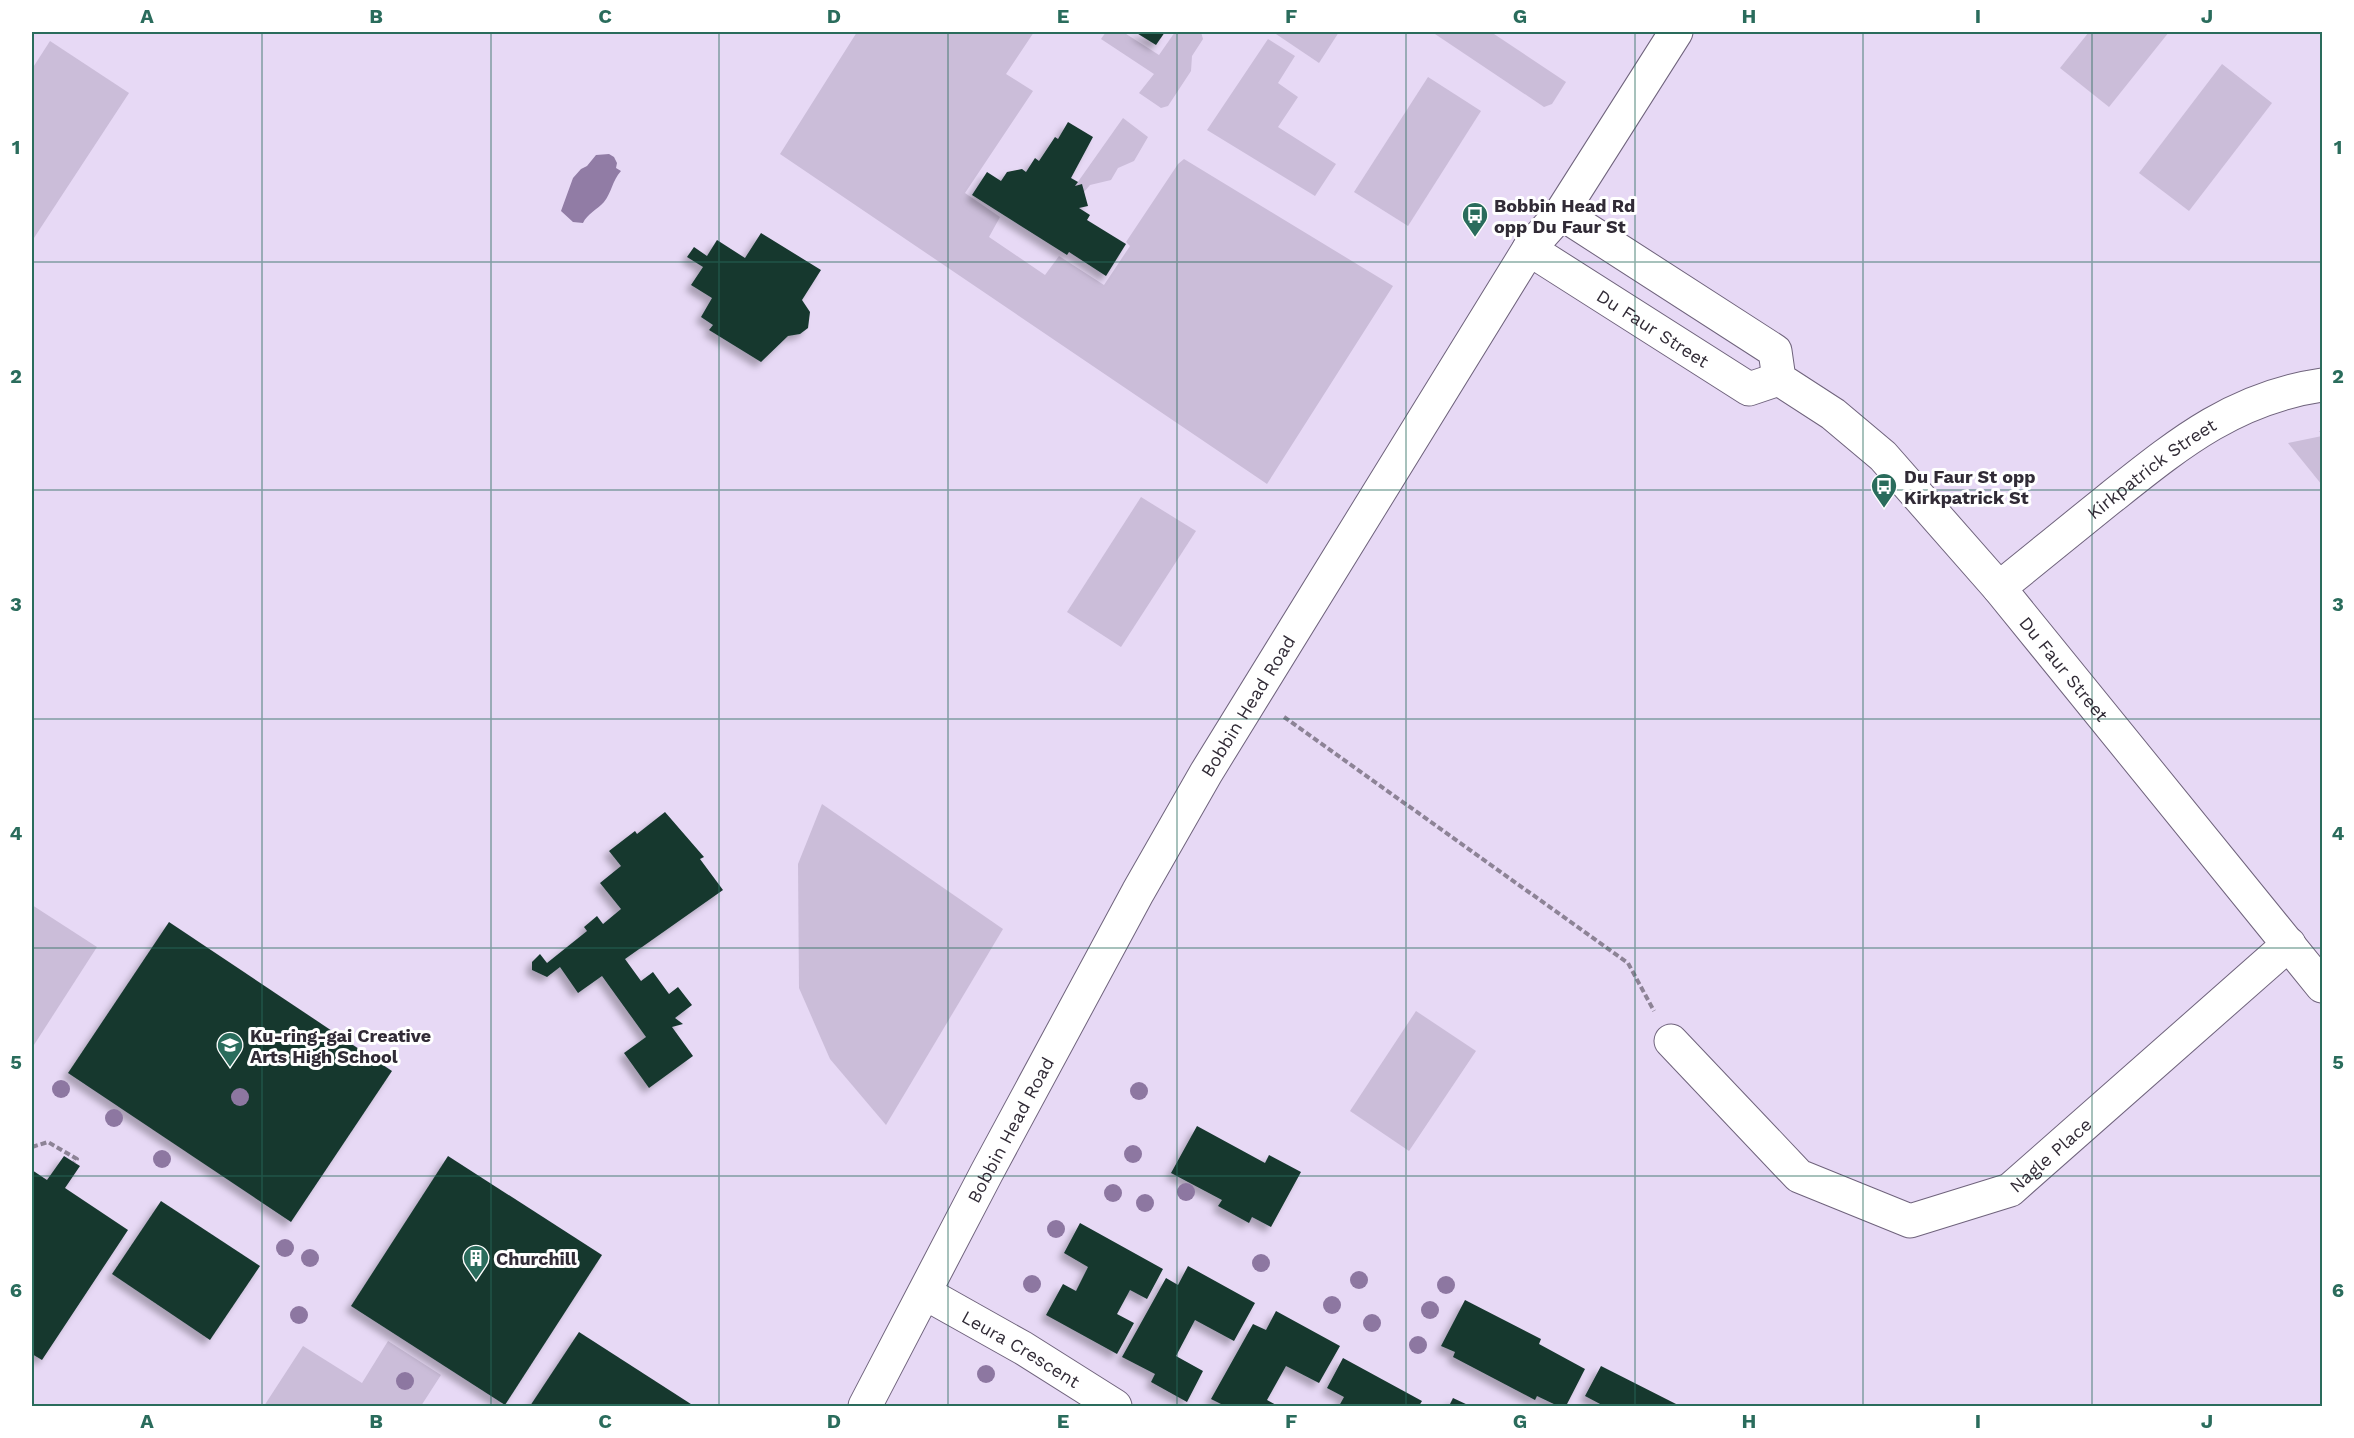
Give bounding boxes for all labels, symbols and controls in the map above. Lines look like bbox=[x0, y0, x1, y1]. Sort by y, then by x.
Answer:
text: A bbox=[140, 4, 154, 28]
text: B bbox=[369, 4, 383, 28]
text: C bbox=[598, 4, 612, 28]
text: D bbox=[827, 4, 841, 28]
text: E bbox=[1057, 4, 1069, 28]
text: F bbox=[1285, 4, 1297, 28]
text: G bbox=[1513, 4, 1527, 28]
text: H bbox=[1742, 4, 1756, 28]
text: I bbox=[1975, 4, 1981, 28]
text: J bbox=[2201, 4, 2213, 28]
text: 1 bbox=[12, 135, 20, 159]
text: 1 bbox=[2334, 135, 2342, 159]
place label: Bobbin Head Rd opp Du Faur St bbox=[1494, 195, 1635, 237]
bus stop icon: Bobbin Head Rd opp Du Faur St bbox=[1460, 200, 1490, 238]
street label: Du Faur Street bbox=[1593, 284, 1713, 372]
text: 2 bbox=[10, 364, 22, 388]
text: 2 bbox=[2332, 364, 2344, 388]
street label: Kirkpatrick Street bbox=[2083, 413, 2220, 523]
place label: Du Faur St opp Kirkpatrick St bbox=[1904, 466, 2036, 508]
bus stop icon: Du Faur St opp Kirkpatrick St bbox=[1869, 471, 1899, 509]
text: 3 bbox=[10, 592, 22, 616]
text: 3 bbox=[2332, 592, 2344, 616]
street label: Du Faur Street bbox=[2016, 612, 2113, 726]
street label: Bobbin Head Road bbox=[1196, 631, 1299, 780]
text: 4 bbox=[10, 821, 23, 845]
text: 4 bbox=[2332, 821, 2345, 845]
place label: Ku-ring-gai Creative Arts High School bbox=[250, 1025, 431, 1067]
school or university icon: Ku-ring-gai Creative Arts High School bbox=[215, 1030, 245, 1068]
text: 5 bbox=[10, 1050, 22, 1074]
text: 5 bbox=[2332, 1050, 2344, 1074]
street label: Bobbin Head Road bbox=[962, 1053, 1058, 1206]
street label: Nagle Place bbox=[2005, 1113, 2095, 1196]
building icon: Churchill bbox=[461, 1243, 491, 1281]
place label: Churchill bbox=[496, 1248, 577, 1269]
text: 6 bbox=[10, 1278, 22, 1302]
text: 6 bbox=[2332, 1278, 2344, 1302]
street label: Leura Crescent bbox=[958, 1306, 1084, 1392]
text: A bbox=[140, 1409, 154, 1433]
text: B bbox=[369, 1409, 383, 1433]
text: C bbox=[598, 1409, 612, 1433]
text: D bbox=[827, 1409, 841, 1433]
text: E bbox=[1057, 1409, 1069, 1433]
text: F bbox=[1285, 1409, 1297, 1433]
text: G bbox=[1513, 1409, 1527, 1433]
text: H bbox=[1742, 1409, 1756, 1433]
text: I bbox=[1975, 1409, 1981, 1433]
text: J bbox=[2201, 1409, 2213, 1433]

